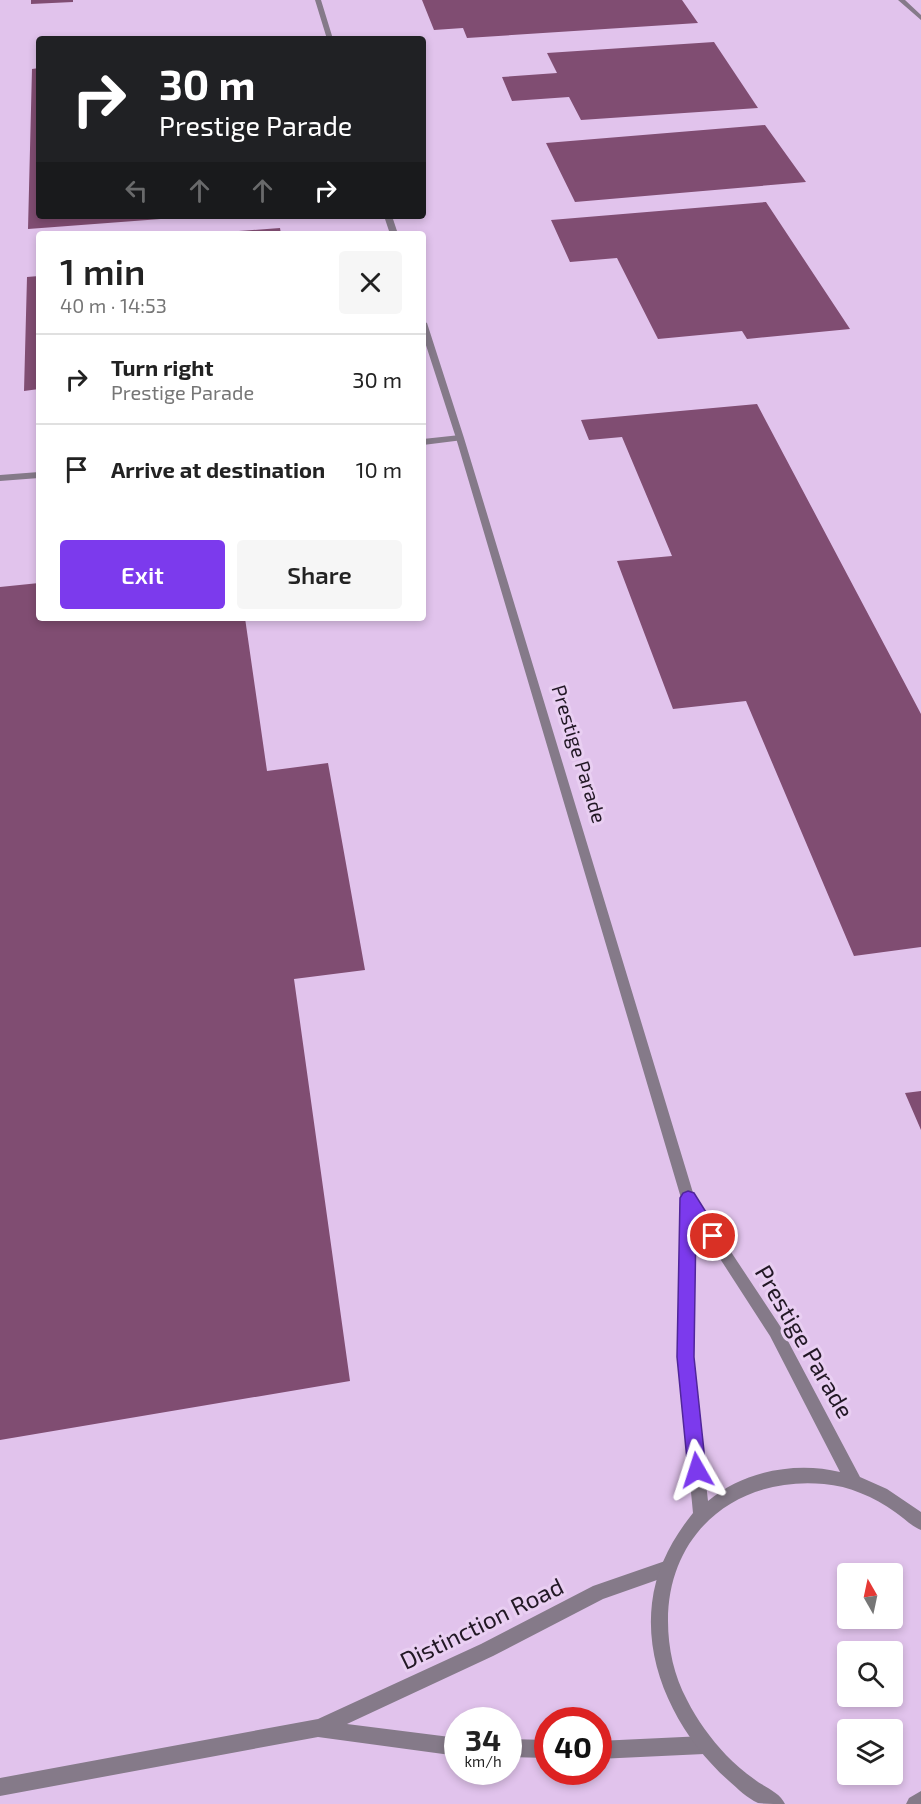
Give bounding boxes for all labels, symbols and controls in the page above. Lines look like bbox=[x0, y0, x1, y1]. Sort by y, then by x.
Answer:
text: 30 m bbox=[159, 58, 255, 108]
icon: right bbox=[60, 60, 138, 138]
text: Prestige Parade bbox=[159, 109, 352, 141]
icon: left bbox=[120, 174, 153, 207]
icon: ahead bbox=[183, 174, 216, 207]
icon: ahead bbox=[246, 174, 279, 207]
icon: right bbox=[309, 174, 342, 207]
text: 1 min bbox=[60, 249, 145, 292]
button: close bbox=[339, 251, 402, 314]
text: 40 m · 14:53 bbox=[60, 293, 167, 317]
text: Turn right bbox=[111, 354, 213, 380]
icon: right bbox=[60, 363, 93, 396]
text: 30 m bbox=[352, 366, 402, 392]
text: Prestige Parade bbox=[111, 380, 254, 404]
icon: arrive bbox=[60, 453, 93, 486]
text: Arrive at destination bbox=[111, 456, 325, 482]
text: 10 m bbox=[356, 456, 402, 482]
button: Exit bbox=[60, 540, 225, 609]
button: Share bbox=[237, 540, 402, 609]
street label: Prestige Parade bbox=[548, 682, 612, 826]
pin bbox=[687, 1210, 738, 1261]
icon: arrive bbox=[696, 1219, 729, 1252]
street label: Prestige Parade bbox=[750, 1260, 861, 1423]
position arrow bbox=[665, 1438, 729, 1502]
north arrow bbox=[837, 1563, 903, 1629]
map controls bbox=[837, 1563, 903, 1785]
street label: Distinction Road bbox=[395, 1571, 568, 1675]
button: search bbox=[837, 1641, 903, 1707]
speed limit sign: 40 bbox=[534, 1707, 612, 1785]
button: layers bbox=[837, 1719, 903, 1785]
text: 34 bbox=[465, 1721, 501, 1757]
text: km/h bbox=[464, 1752, 502, 1770]

